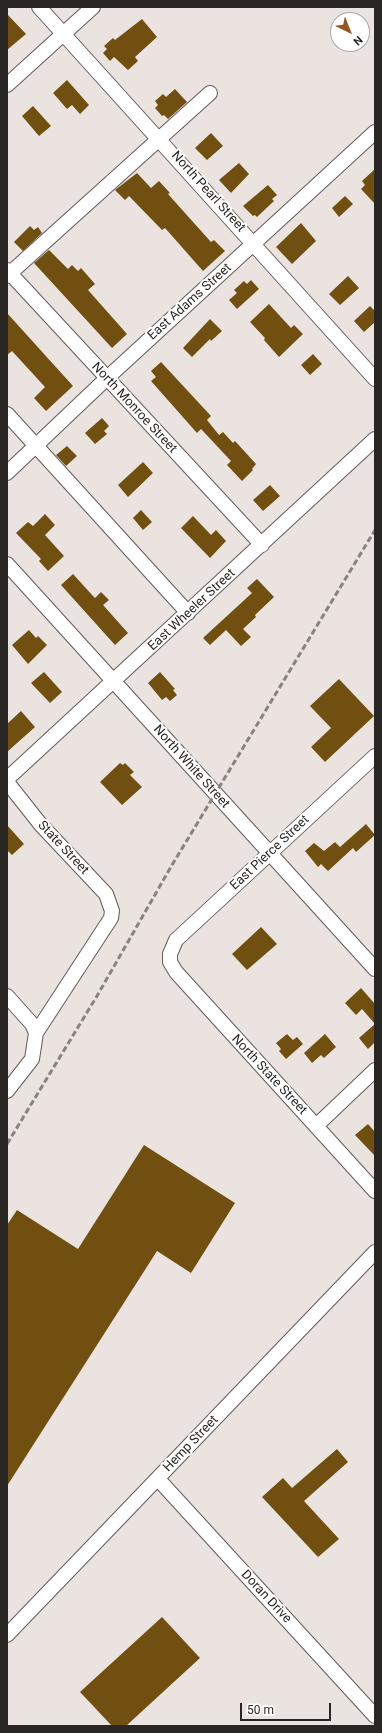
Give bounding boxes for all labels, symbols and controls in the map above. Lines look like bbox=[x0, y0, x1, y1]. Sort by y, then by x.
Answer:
north arrow bbox=[330, 12, 370, 52]
text: N bbox=[351, 33, 365, 48]
street label: North Pearl Street bbox=[168, 148, 248, 236]
street label: East Adams Street bbox=[145, 260, 235, 344]
street label: North Monroe Street bbox=[88, 359, 180, 457]
street label: East Wheeler Street bbox=[145, 566, 239, 654]
street label: North White Street bbox=[150, 722, 232, 812]
street label: East Pierce Street bbox=[227, 812, 313, 894]
street label: State Street bbox=[34, 818, 92, 878]
street label: North State Street bbox=[228, 1032, 310, 1118]
street label: Hemp Street bbox=[160, 1413, 222, 1475]
street label: Doran Drive bbox=[238, 1567, 294, 1627]
scale bar bbox=[242, 1695, 333, 1721]
text: 50 m bbox=[247, 1703, 274, 1717]

